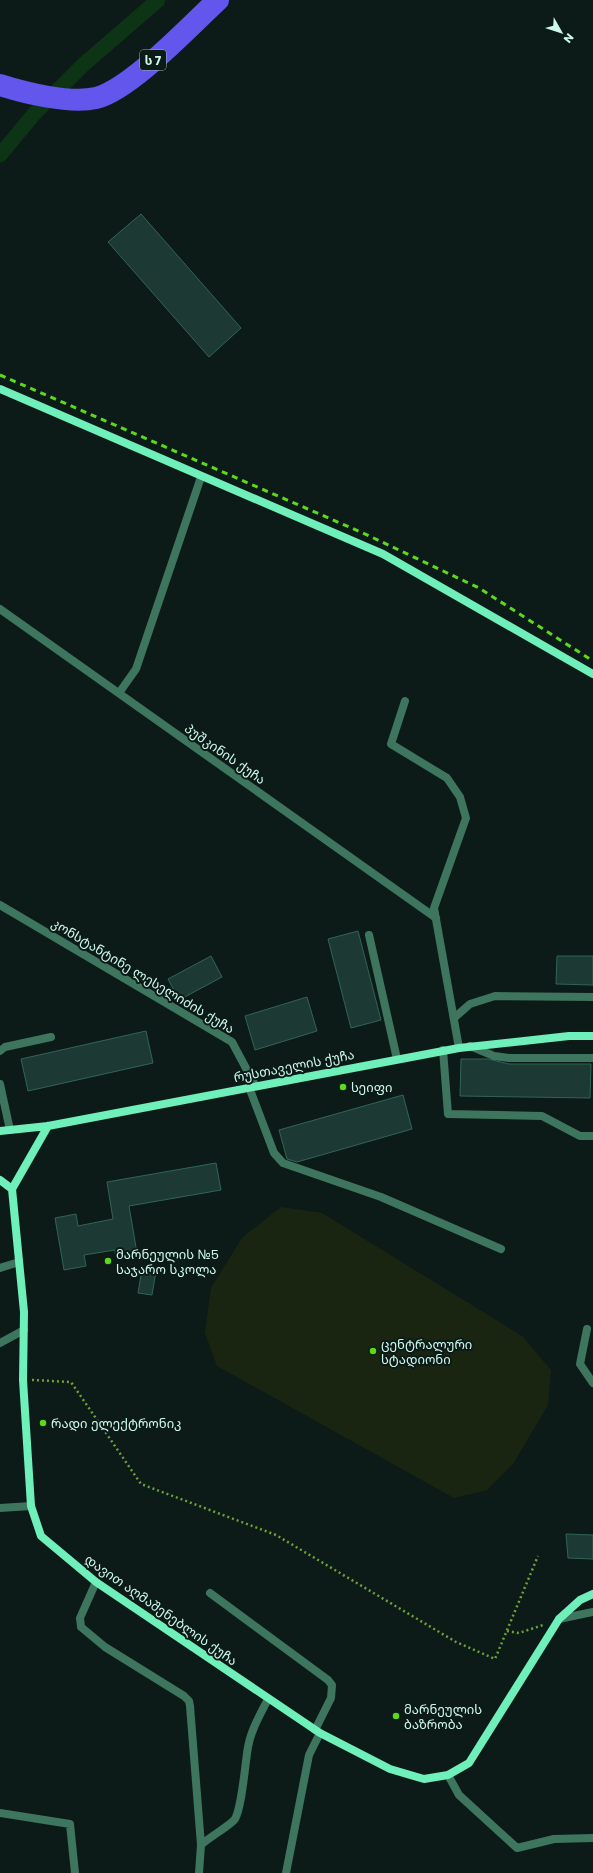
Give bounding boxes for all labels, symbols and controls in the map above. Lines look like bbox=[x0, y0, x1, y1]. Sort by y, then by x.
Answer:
north arrow bbox=[541, 12, 581, 52]
text: N bbox=[560, 30, 578, 47]
road number: ს 7 bbox=[140, 50, 166, 70]
street label: პუშკინის ქუჩა bbox=[181, 719, 269, 789]
street label: კონსტანტინე ლესელიძის ქუჩა bbox=[48, 914, 238, 1038]
street label: რუსთაველის ქუჩა bbox=[232, 1045, 356, 1087]
place label: სეიფი bbox=[351, 1078, 392, 1097]
marker: სეიფი bbox=[338, 1082, 348, 1092]
place label: მარნეულის №5 საჯარო სკოლა bbox=[116, 1245, 219, 1279]
marker: მარნეულის №5 საჯარო სკოლა bbox=[103, 1256, 113, 1266]
place label: ცენტრალური სტადიონი bbox=[381, 1335, 472, 1369]
marker: ცენტრალური სტადიონი bbox=[368, 1346, 378, 1356]
place label: რადი ელექტრონიკ bbox=[51, 1414, 181, 1433]
marker: რადი ელექტრონიკ bbox=[38, 1418, 48, 1428]
street label: დავით აღმაშენებლის ქუჩა bbox=[81, 1550, 241, 1670]
place label: მარნეულის ბაზრობა bbox=[404, 1700, 482, 1734]
marker: მარნეულის ბაზრობა bbox=[391, 1711, 401, 1721]

